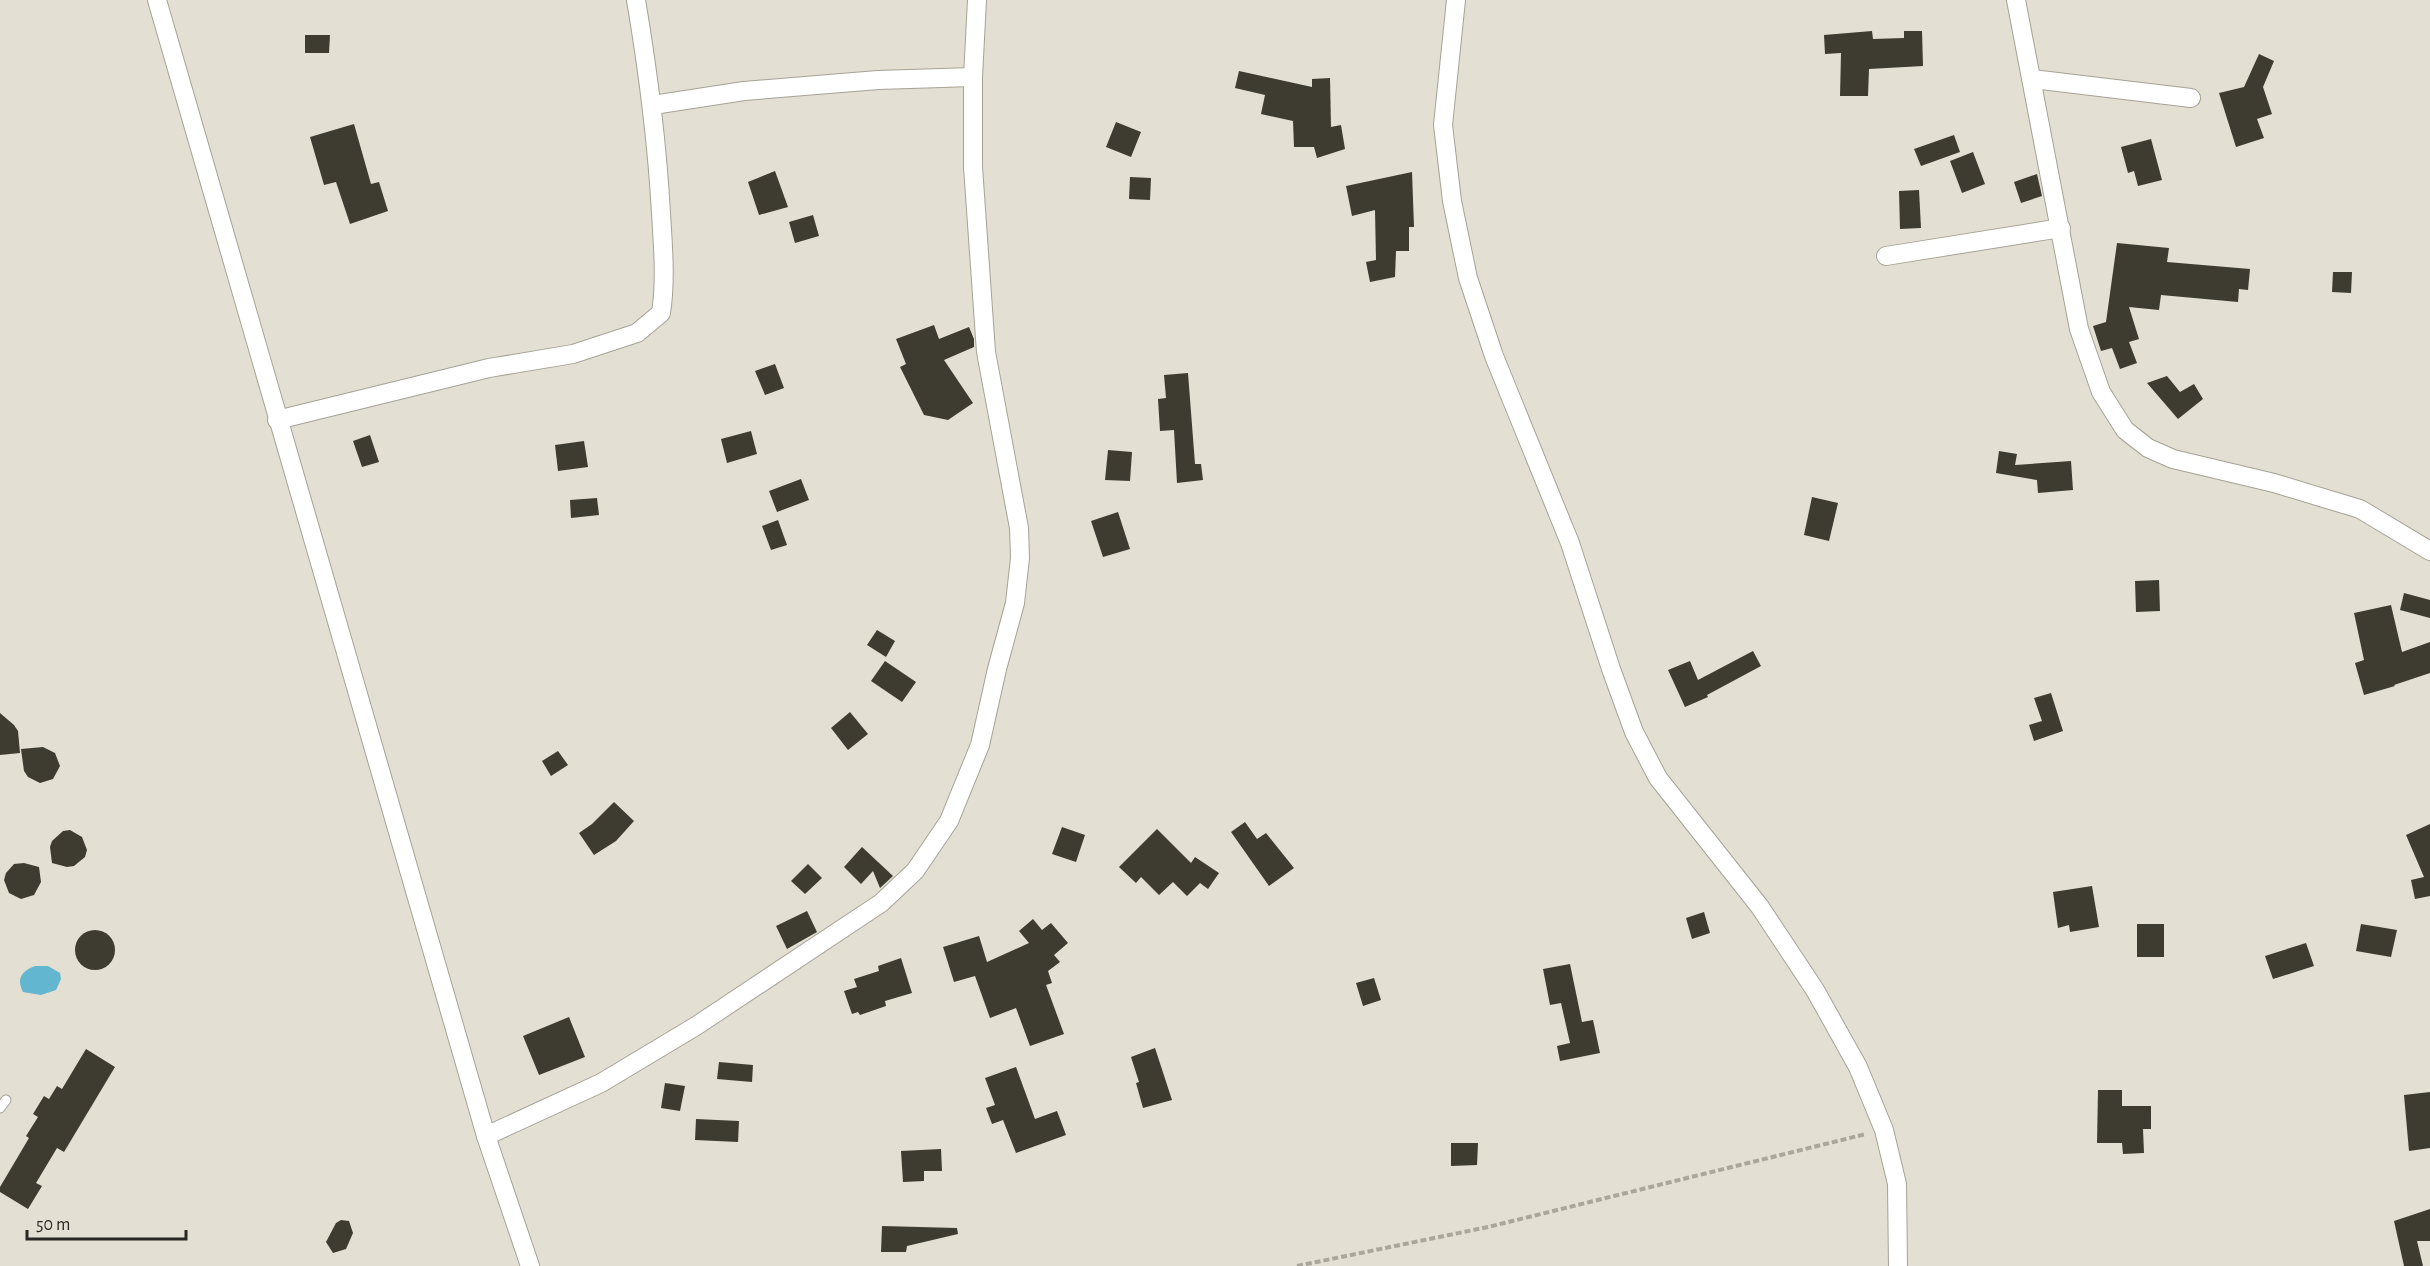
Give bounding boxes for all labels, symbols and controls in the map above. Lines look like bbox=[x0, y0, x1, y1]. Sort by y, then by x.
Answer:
scale bar bbox=[27, 1203, 186, 1241]
text: 50 m bbox=[36, 1216, 70, 1234]

